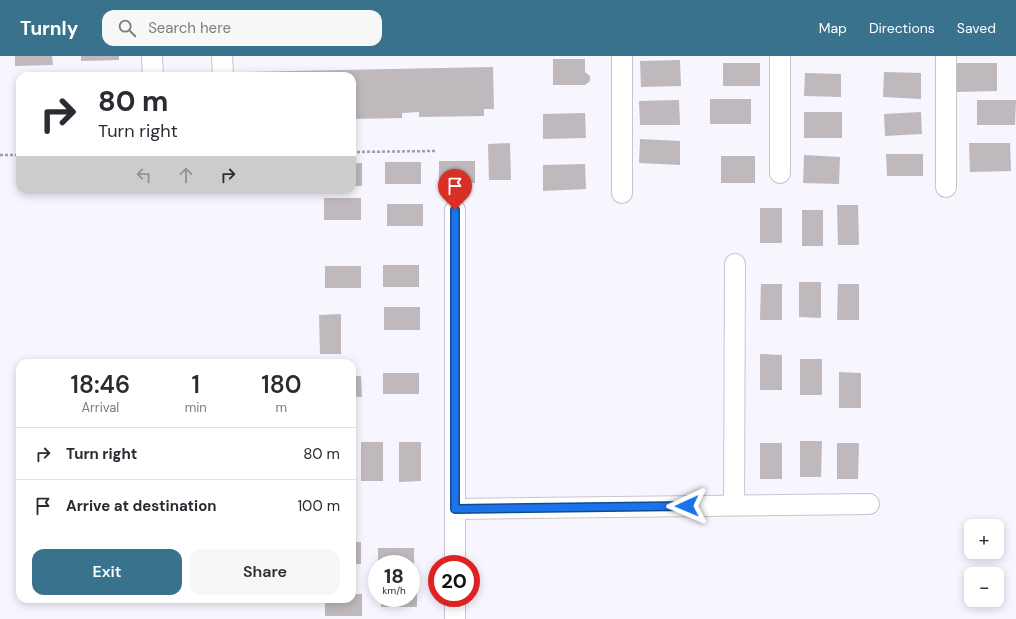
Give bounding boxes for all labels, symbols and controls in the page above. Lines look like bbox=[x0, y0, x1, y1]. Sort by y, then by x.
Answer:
search box bbox=[102, 10, 382, 46]
text: Turnly bbox=[20, 16, 78, 41]
icon: search bbox=[116, 17, 138, 39]
text: Search here bbox=[148, 18, 231, 38]
text: Map bbox=[819, 19, 847, 37]
text: Directions bbox=[869, 19, 935, 37]
text: Saved bbox=[957, 19, 996, 37]
text: 80 m bbox=[98, 83, 168, 120]
icon: right bbox=[32, 88, 84, 140]
text: Turn right bbox=[98, 119, 178, 143]
icon: left bbox=[133, 164, 155, 186]
icon: ahead bbox=[175, 164, 197, 186]
icon: right bbox=[217, 164, 239, 186]
pin bbox=[438, 169, 472, 210]
icon: arrive bbox=[444, 175, 466, 197]
text: 18:46 bbox=[71, 369, 130, 400]
text: 1 bbox=[192, 369, 200, 400]
text: 180 bbox=[261, 369, 301, 400]
text: Arrival bbox=[81, 399, 119, 416]
text: min bbox=[185, 399, 207, 416]
text: m bbox=[276, 399, 287, 416]
icon: right bbox=[32, 443, 54, 465]
text: Turn right bbox=[66, 444, 137, 464]
text: 80 m bbox=[303, 444, 340, 464]
position arrow bbox=[666, 485, 708, 527]
icon: arrive bbox=[32, 495, 54, 517]
text: Arrive at destination bbox=[66, 496, 217, 516]
text: 100 m bbox=[297, 496, 340, 516]
map controls bbox=[964, 519, 1004, 607]
button: + bbox=[964, 519, 1004, 559]
button: Exit bbox=[32, 549, 182, 595]
button: Share bbox=[190, 549, 340, 595]
speed limit sign: 20 bbox=[428, 555, 480, 607]
text: 18 bbox=[384, 563, 404, 589]
button: − bbox=[964, 567, 1004, 607]
text: km/h bbox=[382, 584, 406, 597]

